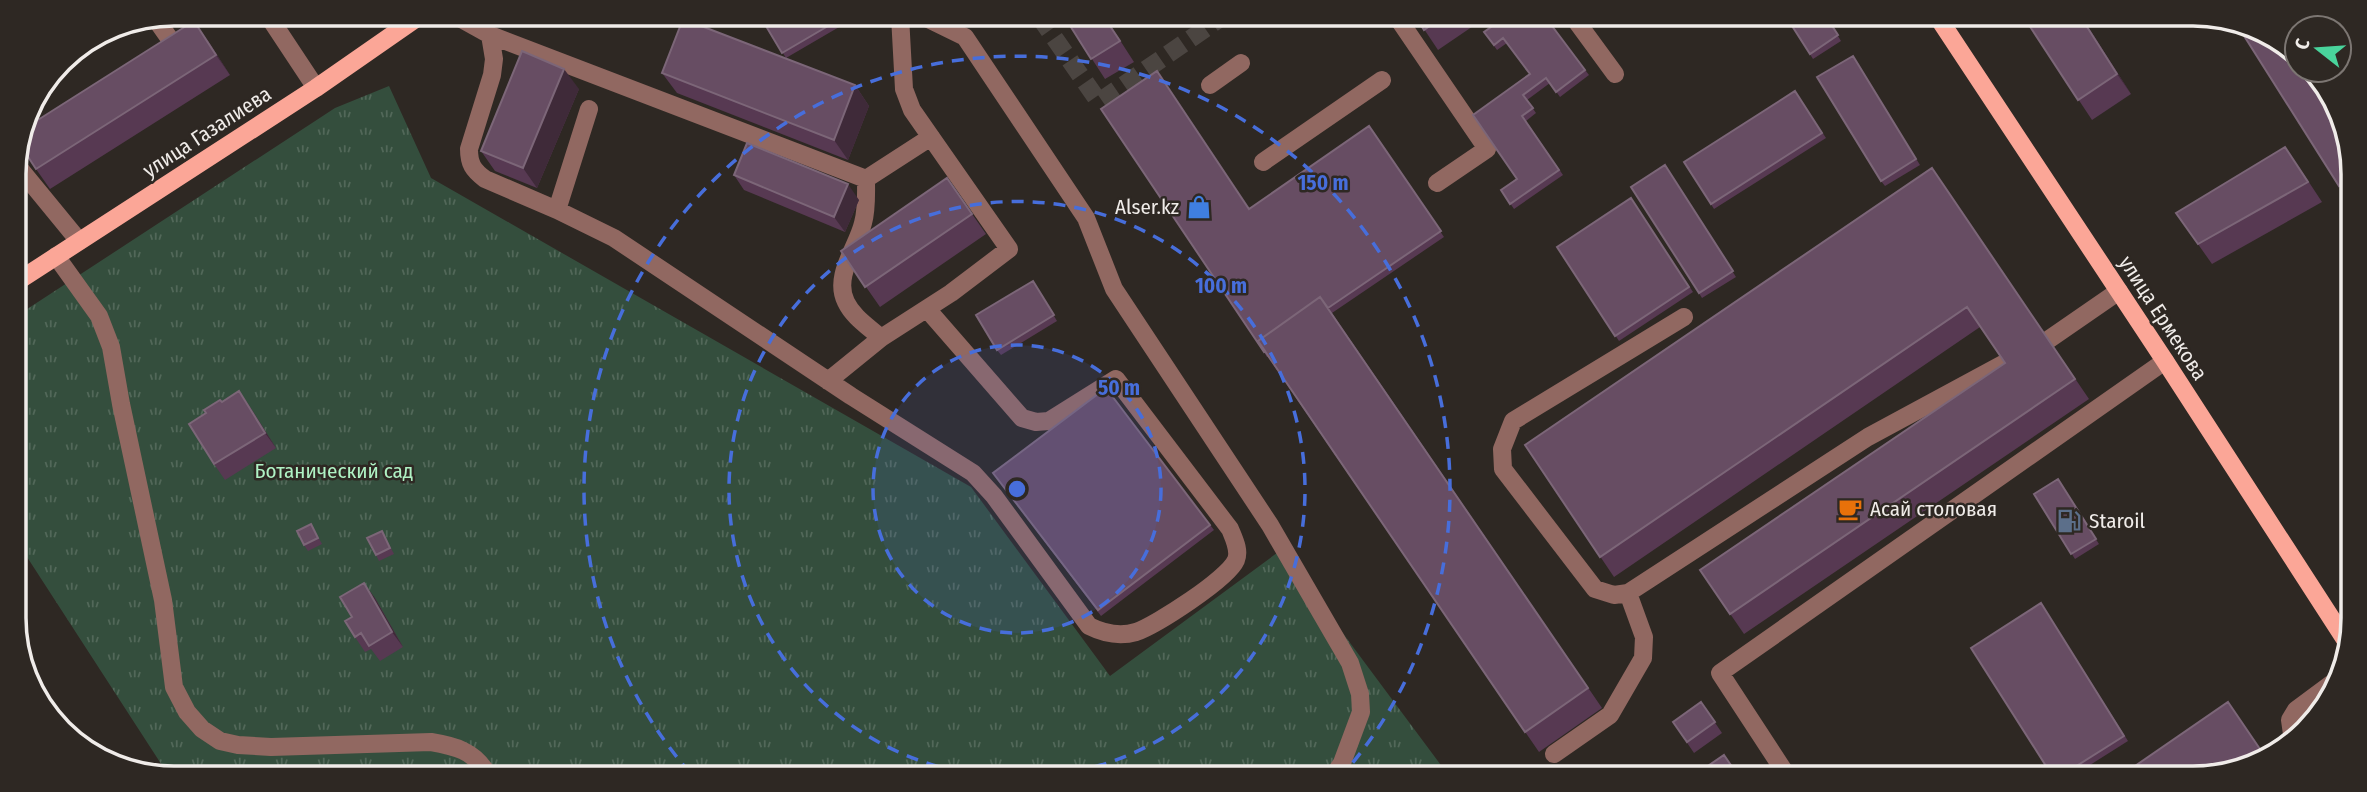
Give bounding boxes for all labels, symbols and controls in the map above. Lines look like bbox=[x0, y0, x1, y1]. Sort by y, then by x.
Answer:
north arrow bbox=[2283, 14, 2353, 84]
text: С bbox=[2290, 36, 2315, 52]
street label: улица Газалиева bbox=[138, 81, 276, 183]
text: 150 m bbox=[1297, 170, 1349, 196]
shop icon: Alser.kz bbox=[1185, 193, 1213, 221]
place label: Alser.kz bbox=[1115, 194, 1179, 220]
street label: улица Ермекова bbox=[2113, 251, 2213, 385]
text: 100 m bbox=[1195, 273, 1247, 299]
text: 50 m bbox=[1098, 375, 1140, 401]
park label: Ботанический сад bbox=[255, 458, 413, 484]
centre of rings bbox=[1005, 477, 1029, 501]
cafe icon: Асай столовая bbox=[1836, 495, 1864, 523]
place label: Асай столовая bbox=[1870, 496, 1997, 522]
fuel station icon: Staroil bbox=[2055, 507, 2083, 535]
place label: Staroil bbox=[2089, 508, 2146, 534]

